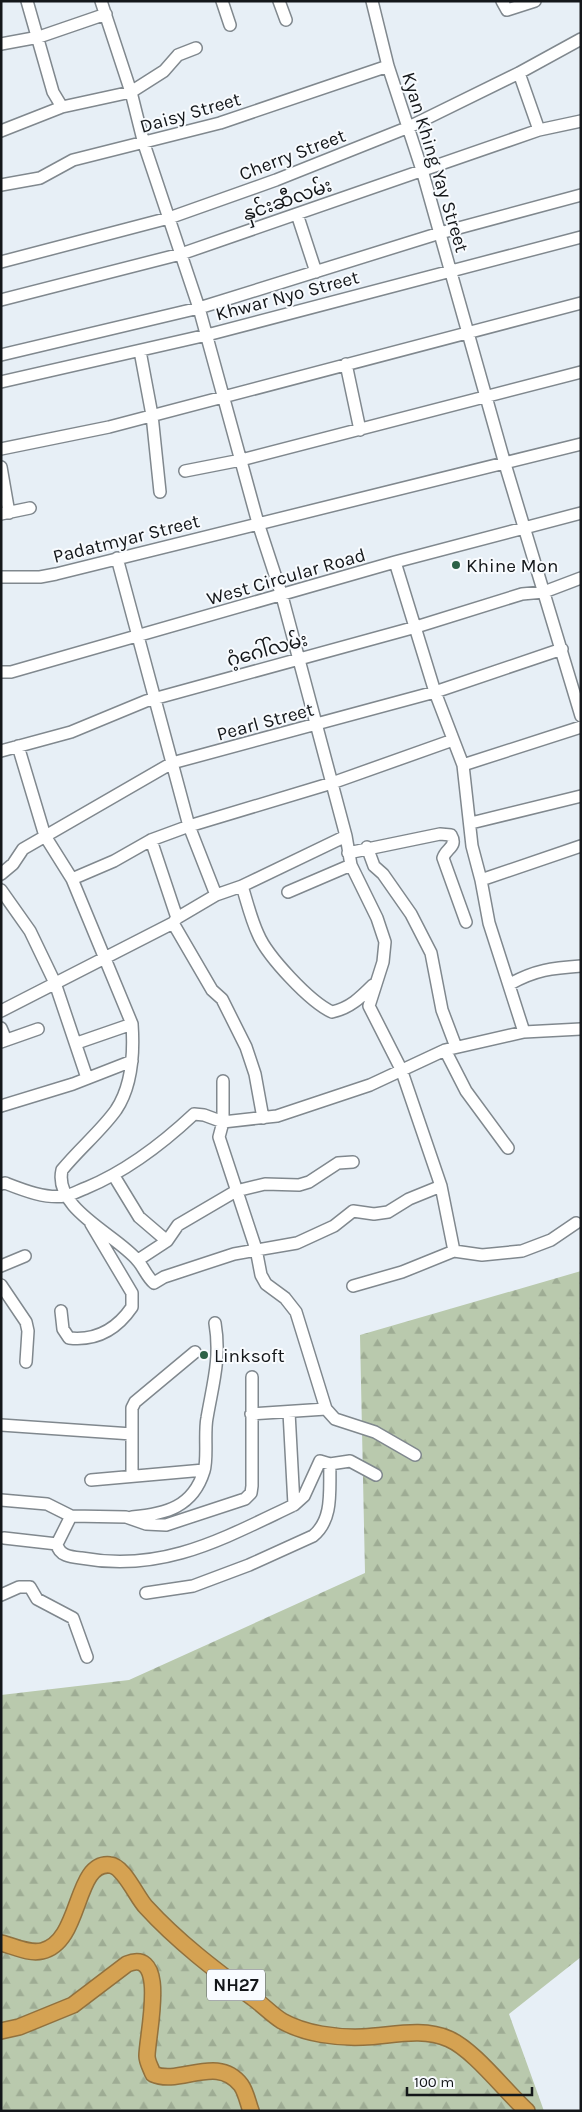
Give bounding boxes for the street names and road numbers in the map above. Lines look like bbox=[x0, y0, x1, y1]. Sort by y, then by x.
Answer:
street label: Kyan Khing Yay Street bbox=[397, 69, 473, 255]
street label: Daisy Street bbox=[137, 88, 243, 138]
street label: Cherry Street bbox=[236, 125, 349, 185]
street label: နှင်းဆီလမ်း bbox=[238, 171, 337, 230]
street label: Khwar Nyo Street bbox=[213, 266, 361, 326]
street label: Padatmyar Street bbox=[51, 510, 202, 568]
street label: West Circular Road bbox=[204, 544, 368, 610]
street label: ဂံ့ဂေါ်လမ်း bbox=[223, 625, 311, 673]
street label: Pearl Street bbox=[214, 698, 316, 745]
road number: NH27 bbox=[207, 1970, 265, 2000]

